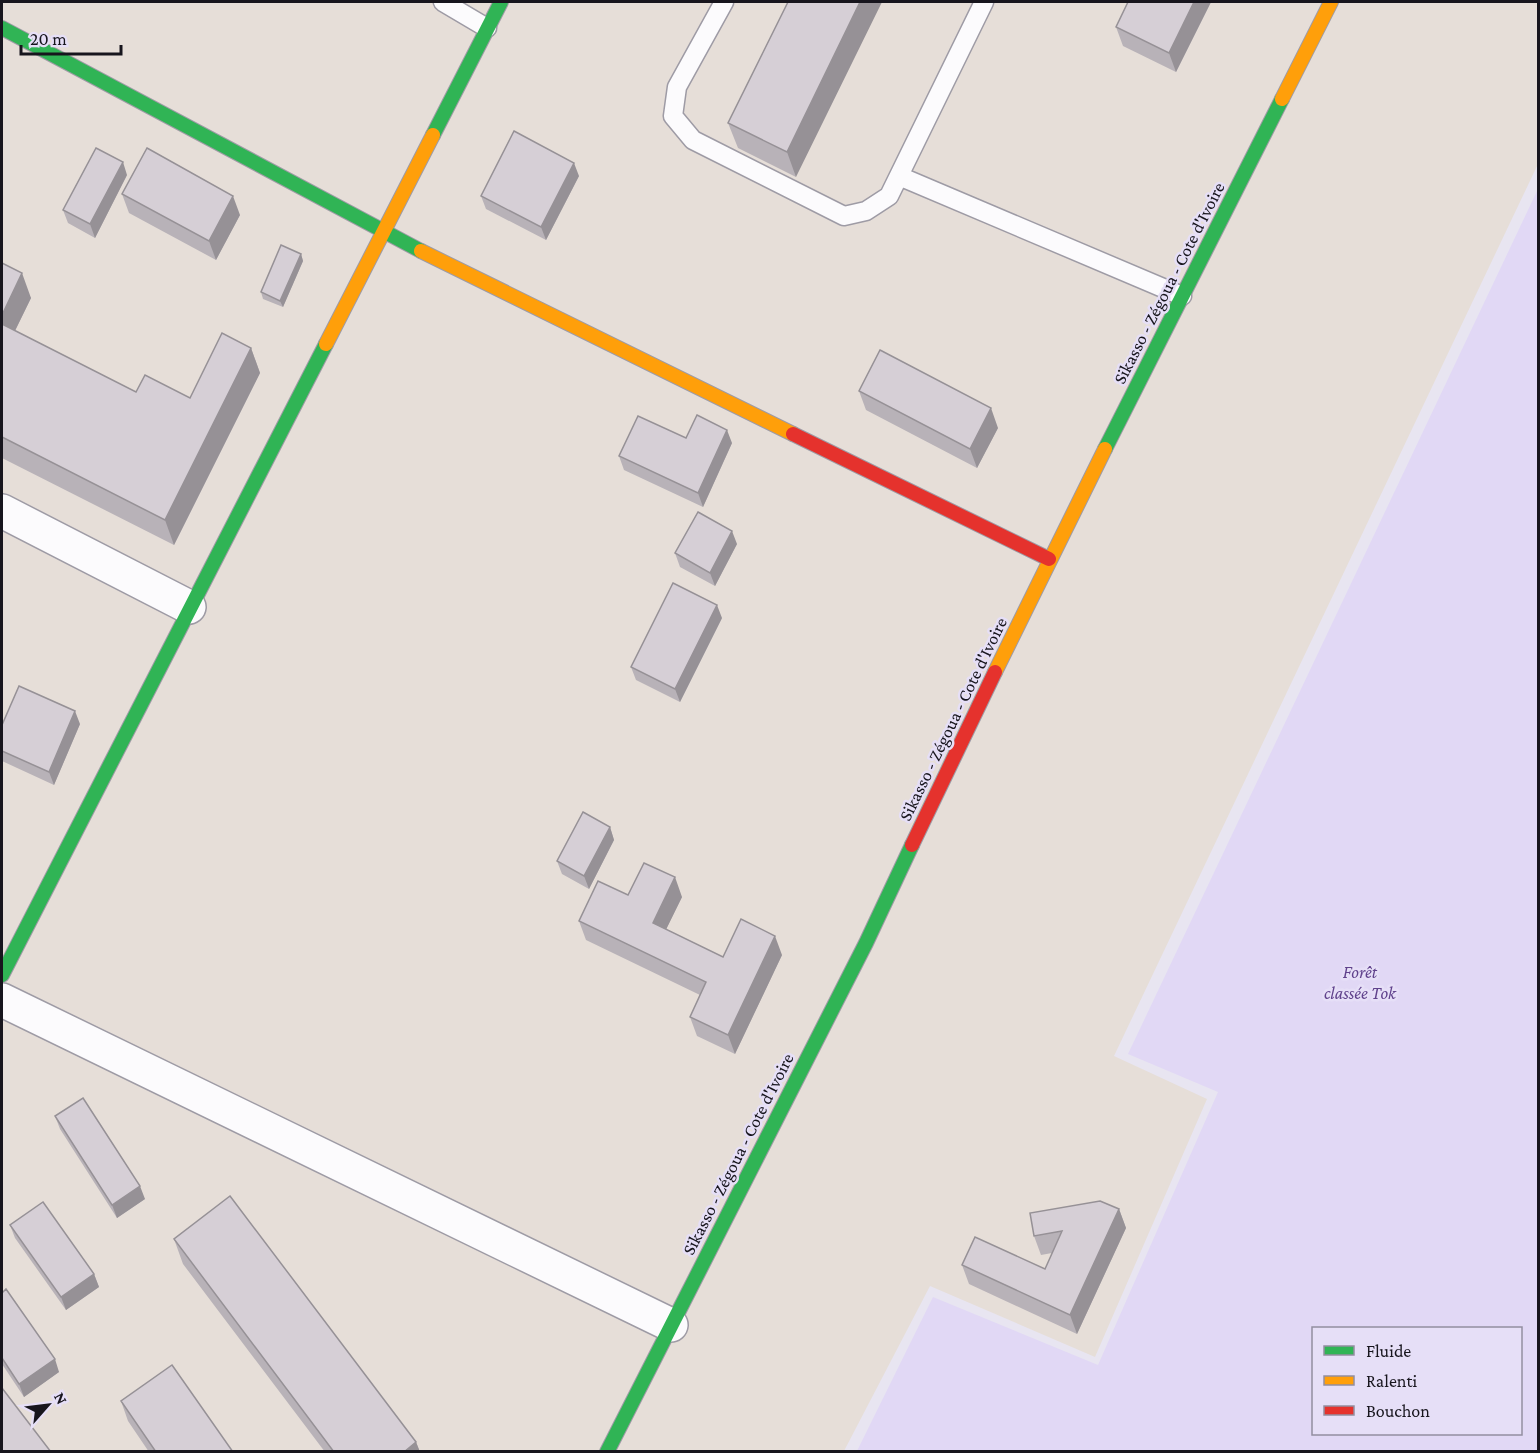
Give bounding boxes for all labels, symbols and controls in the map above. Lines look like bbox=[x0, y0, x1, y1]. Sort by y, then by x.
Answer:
scale bar bbox=[21, 18, 122, 56]
text: 20 m bbox=[30, 29, 67, 49]
street label: Sikasso - Zégoua - Cote d'Ivoire bbox=[1109, 179, 1229, 387]
street label: Sikasso - Zégoua - Cote d'Ivoire bbox=[895, 614, 1011, 824]
park label: Forêt classée Tok bbox=[1324, 962, 1397, 1003]
street label: Sikasso - Zégoua - Cote d'Ivoire bbox=[678, 1050, 798, 1258]
legend bbox=[1312, 1327, 1522, 1435]
text: Fluide bbox=[1366, 1341, 1411, 1361]
text: Ralenti bbox=[1366, 1371, 1417, 1391]
north arrow bbox=[18, 1375, 78, 1435]
text: N bbox=[51, 1389, 71, 1407]
text: Bouchon bbox=[1366, 1401, 1430, 1421]

